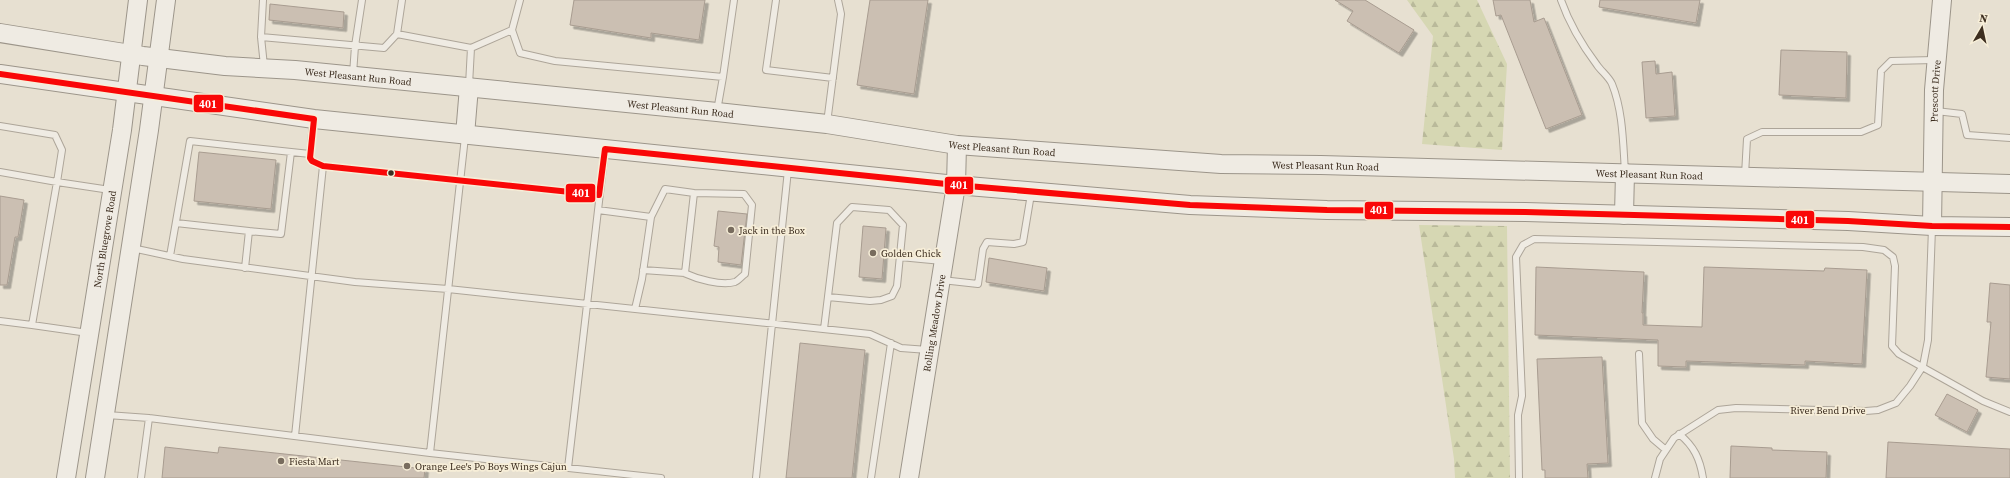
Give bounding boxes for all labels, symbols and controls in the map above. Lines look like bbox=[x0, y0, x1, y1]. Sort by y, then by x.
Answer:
north arrow bbox=[1962, 8, 2002, 48]
text: N bbox=[1978, 11, 1989, 27]
street label: Prescott Drive bbox=[1928, 59, 1944, 122]
street label: West Pleasant Run Road bbox=[304, 65, 412, 89]
line badge: 401 bbox=[193, 94, 224, 113]
text: 401 bbox=[199, 97, 217, 112]
street label: West Pleasant Run Road bbox=[626, 97, 735, 121]
street label: West Pleasant Run Road bbox=[947, 138, 1056, 159]
street label: West Pleasant Run Road bbox=[1272, 159, 1379, 174]
street label: West Pleasant Run Road bbox=[1595, 167, 1703, 183]
unlabelled marker bbox=[386, 168, 396, 178]
line badge: 401 bbox=[944, 176, 974, 195]
text: 401 bbox=[950, 178, 968, 193]
line badge: 401 bbox=[565, 183, 596, 203]
text: 401 bbox=[572, 186, 590, 201]
street label: North Bluegrove Road bbox=[91, 189, 119, 289]
line badge: 401 bbox=[1364, 201, 1394, 220]
text: 401 bbox=[1370, 203, 1388, 218]
line badge: 401 bbox=[1785, 210, 1815, 229]
text: 401 bbox=[1791, 213, 1809, 228]
place label: Jack in the Box bbox=[738, 224, 806, 237]
marker: Jack in the Box bbox=[726, 225, 736, 235]
place label: Golden Chick bbox=[881, 247, 941, 260]
marker: Golden Chick bbox=[868, 248, 878, 258]
street label: Rolling Meadow Drive bbox=[920, 273, 949, 373]
street label: River Bend Drive bbox=[1790, 404, 1866, 417]
place label: Fiesta Mart bbox=[289, 455, 340, 468]
marker: Fiesta Mart bbox=[276, 456, 286, 466]
place label: Orange Lee's Po Boys Wings Cajun bbox=[415, 460, 567, 473]
marker: Orange Lee's Po Boys Wings Cajun bbox=[402, 461, 412, 471]

